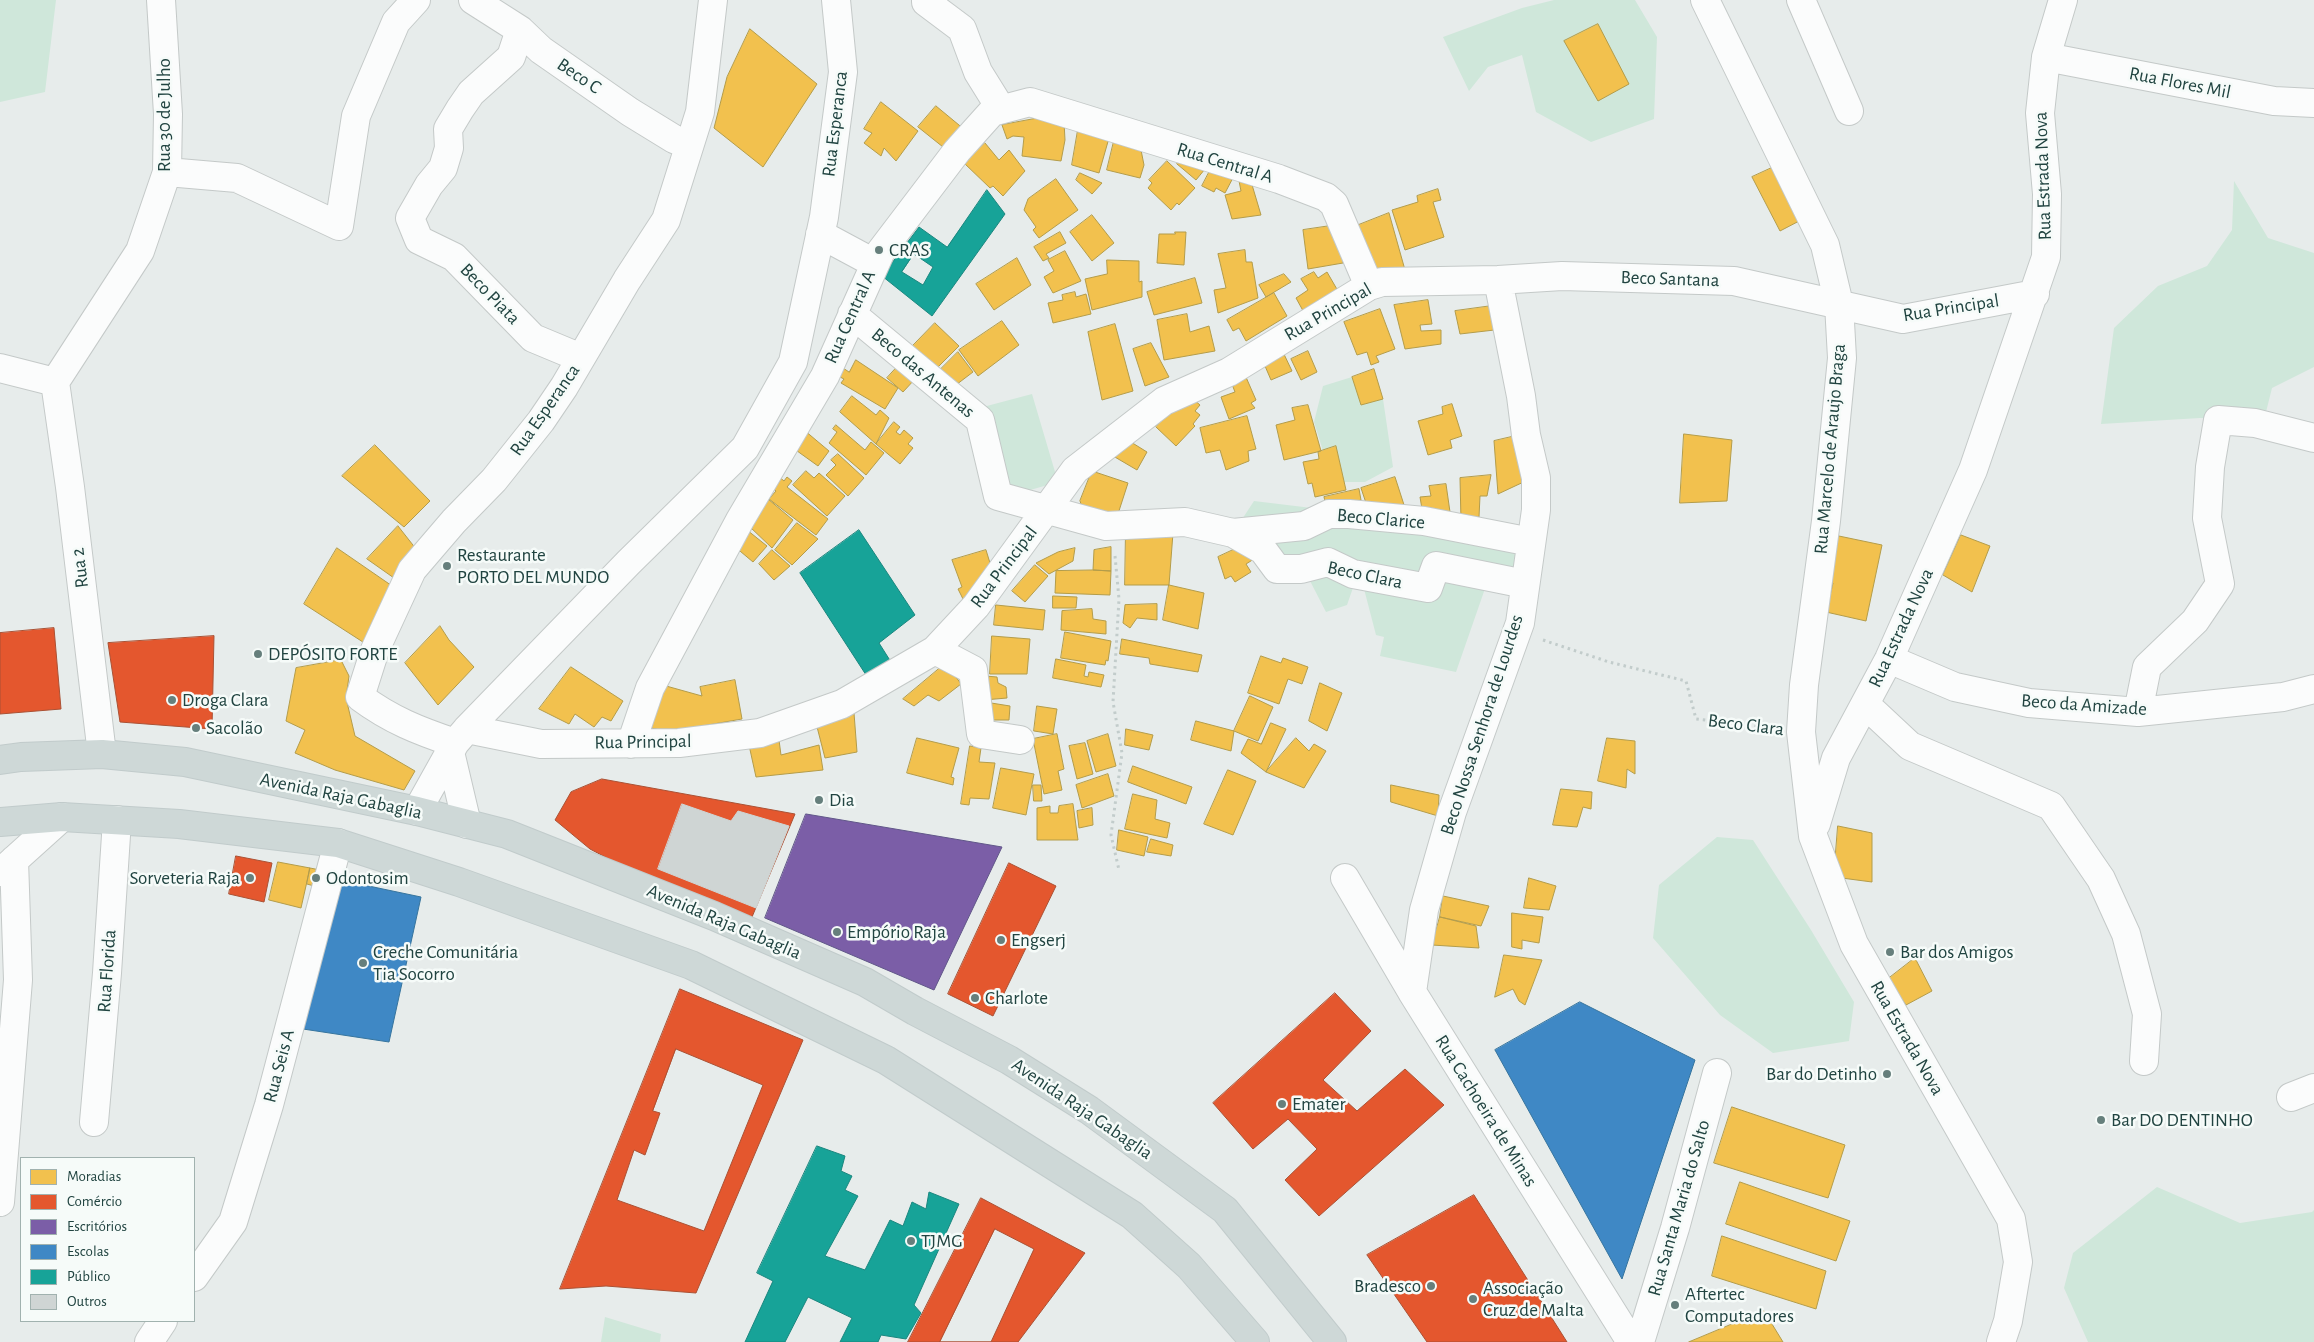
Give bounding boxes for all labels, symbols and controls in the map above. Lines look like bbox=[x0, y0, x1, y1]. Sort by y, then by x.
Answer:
street label: Beco C bbox=[553, 53, 605, 99]
street label: Rua 30 de Julho bbox=[153, 58, 175, 172]
street label: Rua Flores Mil bbox=[2127, 62, 2233, 104]
street label: Rua Esperanca bbox=[817, 70, 853, 178]
street label: Rua Estrada Nova bbox=[2029, 111, 2057, 241]
street label: Rua Central A bbox=[1174, 138, 1276, 188]
place label: CRAS bbox=[889, 239, 929, 261]
marker: CRAS bbox=[873, 244, 885, 256]
street label: Beco Piata bbox=[455, 259, 525, 329]
street label: Beco Santana bbox=[1620, 266, 1720, 292]
street label: Rua Central A bbox=[819, 267, 881, 367]
street label: Rua Principal bbox=[1280, 278, 1376, 346]
street label: Rua Principal bbox=[1901, 289, 2001, 327]
street label: Beco das Antenas bbox=[867, 323, 979, 423]
street label: Rua Marcelo de Araujo Braga bbox=[1809, 343, 1851, 555]
street label: Rua Esperanca bbox=[505, 360, 585, 460]
street label: Beco Clarice bbox=[1336, 504, 1426, 534]
street label: Rua Principal bbox=[966, 521, 1042, 613]
place label: Restaurante PORTO DEL MUNDO bbox=[457, 544, 609, 588]
street label: Rua 2 bbox=[66, 547, 94, 589]
street label: Beco Clara bbox=[1325, 556, 1405, 594]
marker: Restaurante PORTO DEL MUNDO bbox=[441, 560, 453, 572]
street label: Rua Estrada Nova bbox=[1863, 565, 1939, 691]
street label: Beco Nossa Senhora de Lourdes bbox=[1436, 612, 1528, 838]
place label: DEPÓSITO FORTE bbox=[268, 643, 398, 665]
marker: DEPÓSITO FORTE bbox=[252, 648, 264, 660]
place label: Droga Clara bbox=[182, 689, 269, 711]
street label: Beco da Amizade bbox=[2020, 689, 2148, 721]
marker: Droga Clara bbox=[166, 694, 178, 706]
street label: Beco Clara bbox=[1707, 709, 1785, 741]
place label: Sacolão bbox=[206, 717, 263, 739]
marker: Sacolão bbox=[190, 722, 202, 734]
street label: Rua Principal bbox=[594, 730, 692, 754]
street label: Avenida Raja Gabaglia bbox=[258, 768, 424, 824]
place label: Dia bbox=[829, 789, 855, 811]
marker: Dia bbox=[813, 794, 825, 806]
place label: Sorveteria Raja bbox=[129, 867, 240, 889]
place label: Odontosim bbox=[326, 867, 409, 889]
marker: Sorveteria Raja bbox=[244, 872, 256, 884]
marker: Odontosim bbox=[310, 872, 322, 884]
street label: Avenida Raja Gabaglia bbox=[644, 879, 804, 965]
place label: Empório Raja bbox=[847, 921, 946, 943]
marker: Empório Raja bbox=[831, 926, 843, 938]
street label: Rua Florida bbox=[93, 929, 121, 1013]
place label: Engserj bbox=[1011, 929, 1066, 951]
marker: Engserj bbox=[995, 934, 1007, 946]
place label: Creche Comunitária Tia Socorro bbox=[373, 941, 518, 985]
place label: Bar dos Amigos bbox=[1900, 941, 2014, 963]
marker: Bar dos Amigos bbox=[1884, 946, 1896, 958]
marker: Creche Comunitária Tia Socorro bbox=[357, 957, 369, 969]
street label: Rua Estrada Nova bbox=[1865, 977, 1949, 1099]
place label: Charlote bbox=[985, 987, 1048, 1009]
marker: Charlote bbox=[969, 992, 981, 1004]
street label: Rua Seis A bbox=[258, 1027, 300, 1105]
street label: Rua Cachoeira de Minas bbox=[1430, 1031, 1542, 1191]
street label: Avenida Raja Gabaglia bbox=[1007, 1053, 1157, 1165]
place label: Bar do Detinho bbox=[1766, 1063, 1877, 1085]
marker: Bar do Detinho bbox=[1881, 1068, 1893, 1080]
place label: Emater bbox=[1292, 1093, 1346, 1115]
marker: Emater bbox=[1276, 1098, 1288, 1110]
place label: Bar DO DENTINHO bbox=[2111, 1109, 2253, 1131]
marker: Bar DO DENTINHO bbox=[2095, 1114, 2107, 1126]
street label: Rua Santa Maria do Salto bbox=[1643, 1117, 1715, 1299]
legend bbox=[20, 1157, 195, 1322]
text: Moradias bbox=[67, 1169, 121, 1184]
text: Comércio bbox=[67, 1194, 122, 1209]
text: Escritórios bbox=[67, 1219, 127, 1234]
place label: TJMG bbox=[921, 1230, 963, 1252]
marker: TJMG bbox=[905, 1235, 917, 1247]
text: Escolas bbox=[67, 1244, 109, 1259]
text: Público bbox=[67, 1269, 110, 1284]
place label: Bradesco bbox=[1354, 1275, 1421, 1297]
place label: Associação Cruz de Malta bbox=[1483, 1277, 1584, 1321]
marker: Bradesco bbox=[1425, 1280, 1437, 1292]
place label: Aftertec Computadores bbox=[1685, 1283, 1794, 1327]
marker: Associação Cruz de Malta bbox=[1467, 1293, 1479, 1305]
text: Outros bbox=[67, 1294, 107, 1309]
marker: Aftertec Computadores bbox=[1669, 1299, 1681, 1311]

